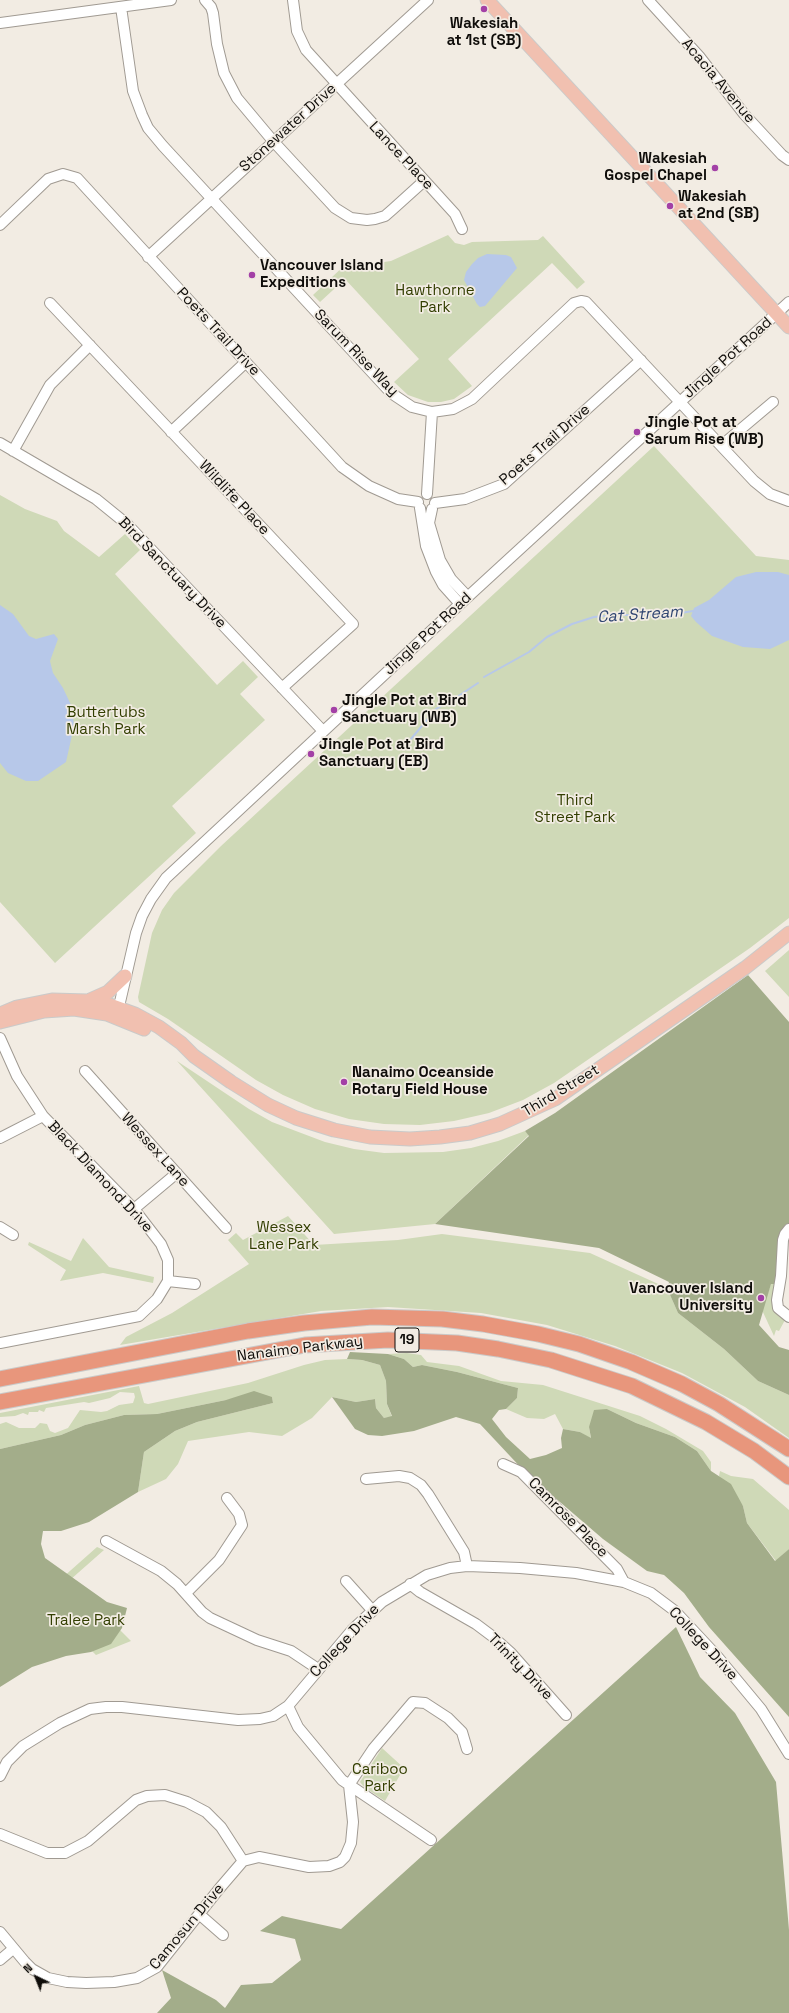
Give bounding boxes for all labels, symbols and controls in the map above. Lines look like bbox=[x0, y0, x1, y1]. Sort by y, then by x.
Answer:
marker: Wakesiah at 1st (SB) bbox=[479, 4, 489, 14]
place label: Wakesiah at 1st (SB) bbox=[447, 15, 521, 50]
street label: Acacia Avenue bbox=[677, 35, 759, 127]
street label: Stonewater Drive bbox=[236, 80, 340, 176]
street label: Lance Place bbox=[365, 118, 437, 194]
place label: Wakesiah Gospel Chapel bbox=[604, 150, 707, 185]
marker: Wakesiah Gospel Chapel bbox=[710, 163, 720, 173]
place label: Wakesiah at 2nd (SB) bbox=[678, 188, 759, 223]
marker: Wakesiah at 2nd (SB) bbox=[665, 201, 675, 211]
place label: Vancouver Island Expeditions bbox=[260, 257, 384, 292]
marker: Vancouver Island Expeditions bbox=[247, 270, 257, 280]
park label: Hawthorne Park bbox=[395, 282, 475, 317]
street label: Poets Trail Drive bbox=[172, 284, 264, 380]
street label: Sarum Rise Way bbox=[310, 306, 402, 400]
street label: Jingle Pot Road bbox=[680, 313, 776, 403]
street label: Poets Trail Drive bbox=[496, 401, 594, 489]
place label: Jingle Pot at Sarum Rise (WB) bbox=[645, 414, 764, 449]
marker: Jingle Pot at Sarum Rise (WB) bbox=[632, 427, 642, 437]
street label: Wildlife Place bbox=[195, 457, 273, 539]
street label: Bird Sanctuary Drive bbox=[114, 514, 230, 632]
street label: Jingle Pot Road bbox=[380, 589, 476, 679]
water label: Cat Stream bbox=[597, 602, 683, 628]
place label: Jingle Pot at Bird Sanctuary (WB) bbox=[342, 692, 467, 727]
park label: Buttertubs Marsh Park bbox=[66, 704, 146, 739]
marker: Jingle Pot at Bird Sanctuary (WB) bbox=[329, 705, 339, 715]
place label: Jingle Pot at Bird Sanctuary (EB) bbox=[319, 736, 444, 771]
marker: Jingle Pot at Bird Sanctuary (EB) bbox=[306, 749, 316, 759]
park label: Third Street Park bbox=[535, 792, 615, 827]
street label: Third Street bbox=[519, 1061, 603, 1121]
place label: Nanaimo Oceanside Rotary Field House bbox=[352, 1064, 494, 1099]
marker: Nanaimo Oceanside Rotary Field House bbox=[339, 1077, 349, 1087]
street label: Wessex Lane bbox=[117, 1109, 193, 1191]
street label: Black Diamond Drive bbox=[44, 1117, 156, 1237]
park label: Wessex Lane Park bbox=[249, 1219, 319, 1254]
place label: Vancouver Island University bbox=[629, 1280, 753, 1315]
marker: Vancouver Island University bbox=[756, 1293, 766, 1303]
road number: 19 bbox=[395, 1328, 419, 1352]
street label: Nanaimo Parkway bbox=[236, 1332, 364, 1366]
street label: Camrose Place bbox=[524, 1474, 612, 1562]
street label: College Drive bbox=[307, 1601, 383, 1681]
street label: College Drive bbox=[665, 1604, 741, 1684]
park label: Tralee Park bbox=[47, 1612, 125, 1630]
street label: Trinity Drive bbox=[484, 1630, 556, 1704]
park label: Cariboo Park bbox=[352, 1761, 408, 1796]
street label: Camosun Drive bbox=[146, 1880, 228, 1974]
north arrow bbox=[16, 1957, 56, 1997]
text: N bbox=[20, 1961, 35, 1976]

